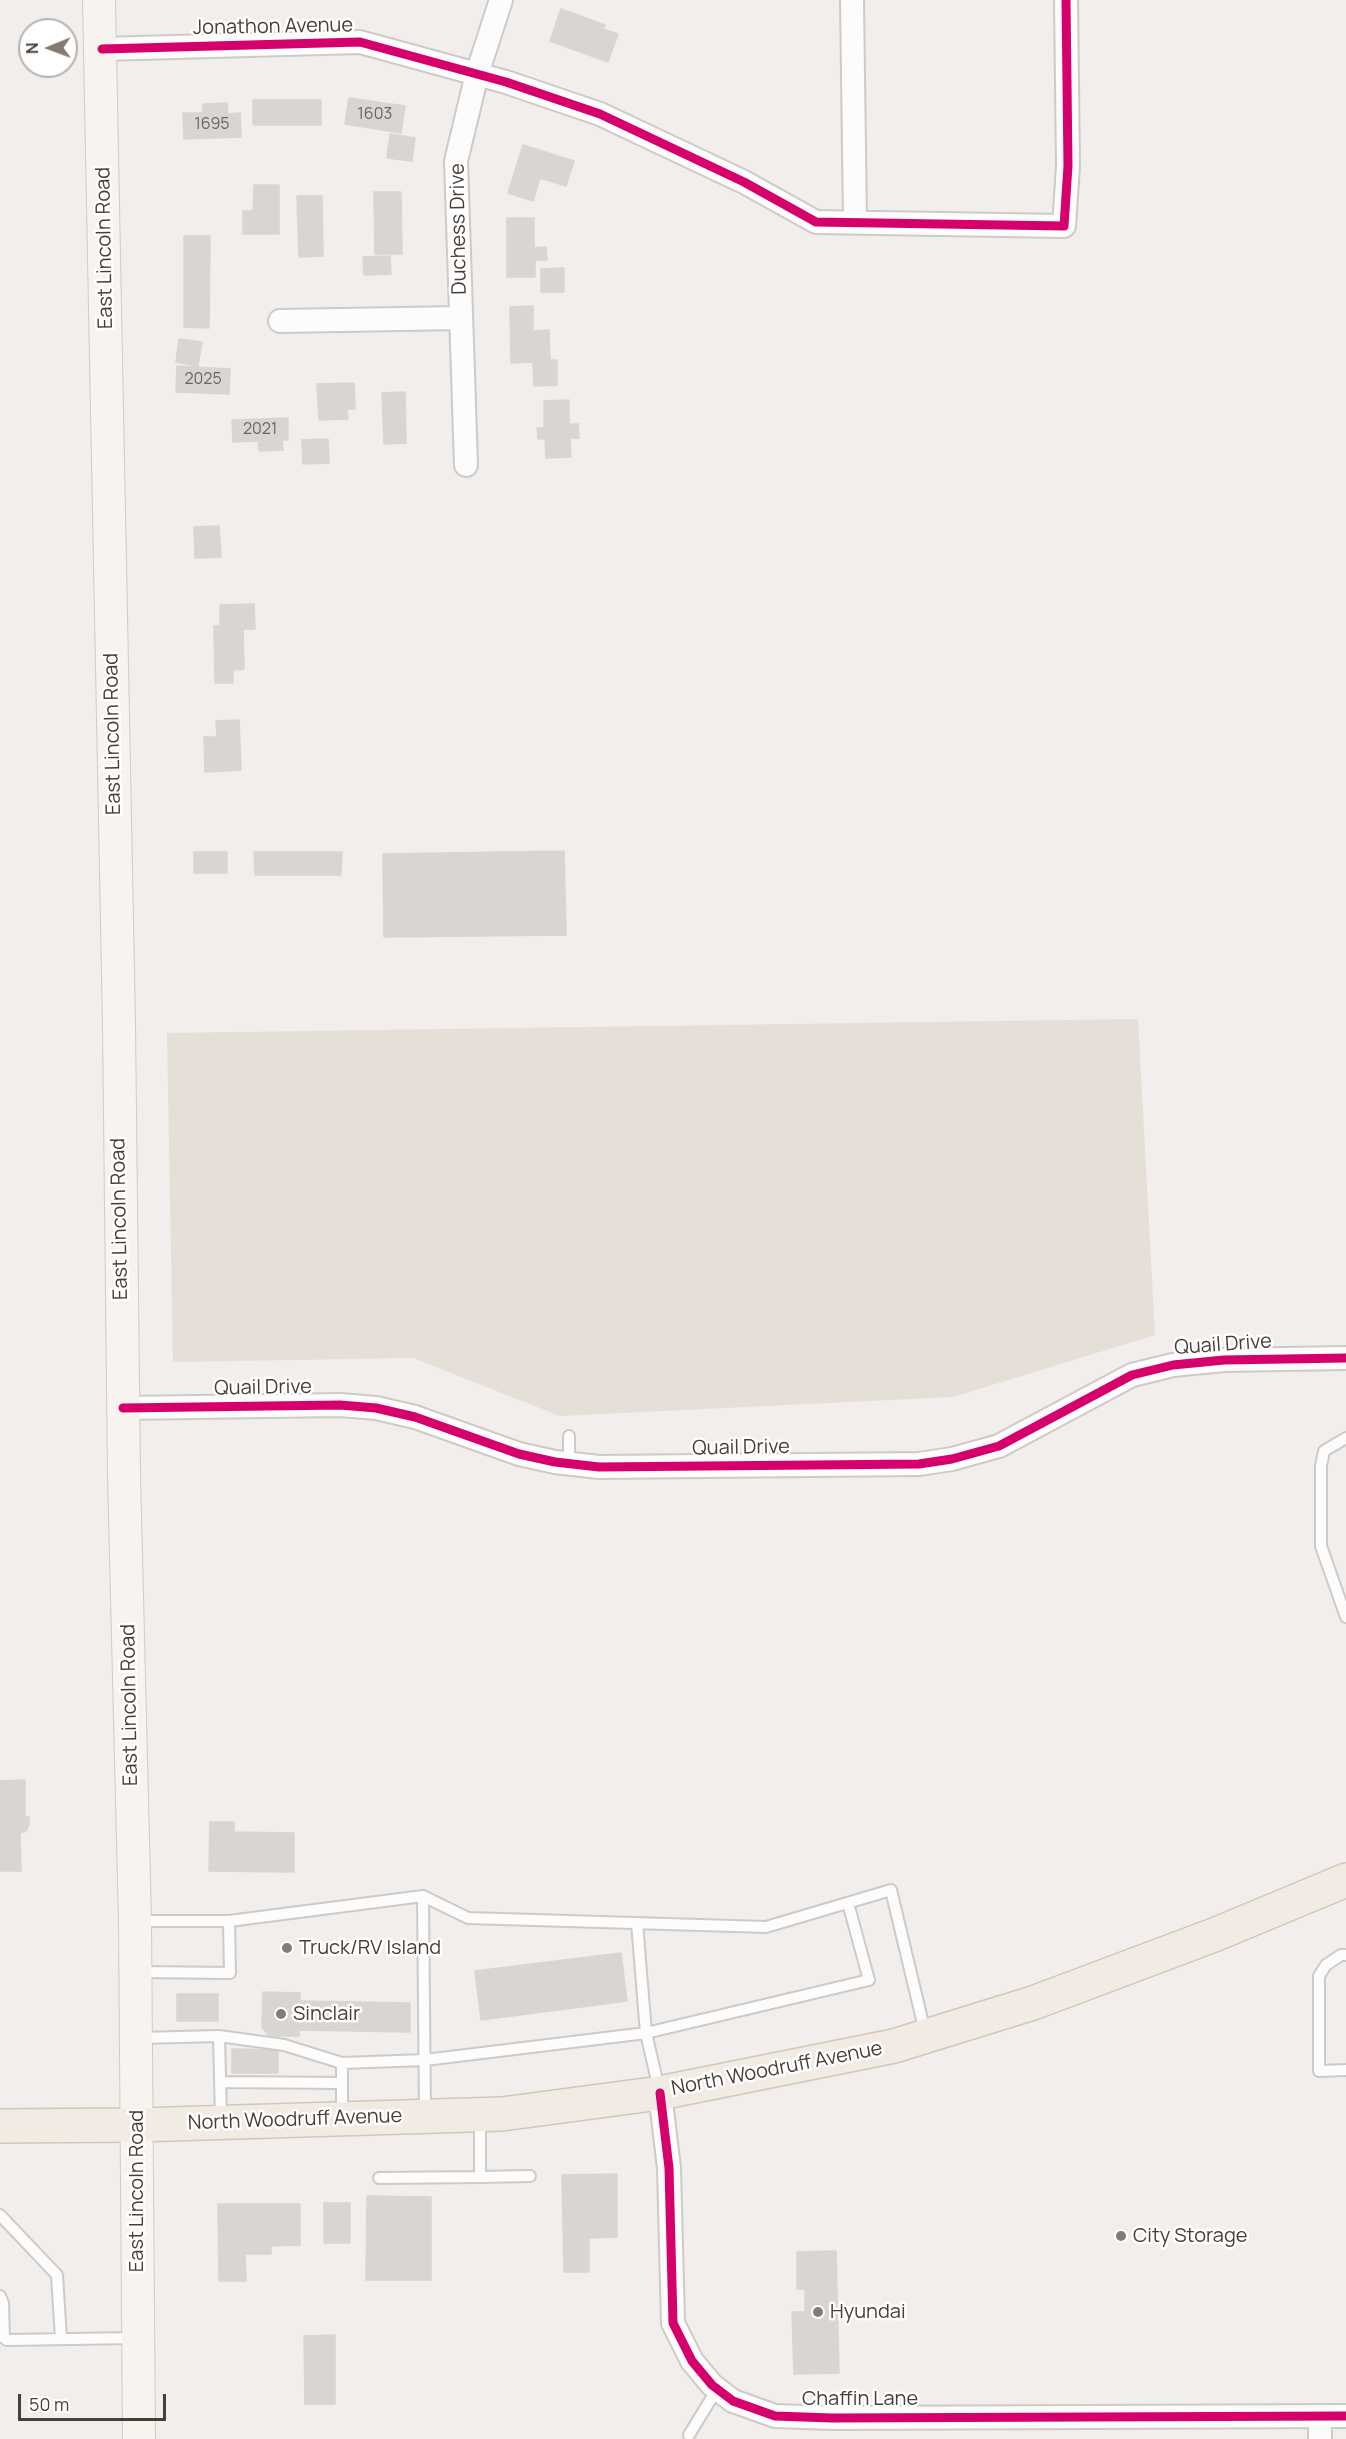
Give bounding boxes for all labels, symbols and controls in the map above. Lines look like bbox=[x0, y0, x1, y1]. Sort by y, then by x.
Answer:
street label: Jonathon Avenue bbox=[193, 14, 353, 40]
north arrow bbox=[18, 18, 78, 78]
text: N bbox=[21, 42, 43, 54]
house number: 1603 bbox=[358, 105, 392, 125]
house number: 1695 bbox=[194, 115, 230, 135]
street label: Duchess Drive bbox=[446, 163, 472, 295]
street label: East Lincoln Road bbox=[92, 167, 118, 329]
house number: 2025 bbox=[184, 370, 222, 390]
house number: 2021 bbox=[243, 420, 277, 440]
street label: East Lincoln Road bbox=[100, 653, 126, 815]
street label: East Lincoln Road bbox=[107, 1138, 133, 1300]
street label: Quail Drive bbox=[1174, 1330, 1272, 1360]
street label: Quail Drive bbox=[214, 1375, 312, 1401]
street label: Quail Drive bbox=[692, 1435, 790, 1461]
street label: East Lincoln Road bbox=[117, 1624, 143, 1786]
place label: Truck/RV Island bbox=[299, 1936, 441, 1960]
marker: Truck/RV Island bbox=[280, 1941, 294, 1955]
place label: Sinclair bbox=[293, 2002, 360, 2026]
marker: Sinclair bbox=[274, 2007, 288, 2021]
street label: North Woodruff Avenue bbox=[669, 2037, 885, 2101]
street label: North Woodruff Avenue bbox=[187, 2104, 403, 2136]
street label: East Lincoln Road bbox=[125, 2110, 149, 2272]
place label: City Storage bbox=[1133, 2224, 1247, 2248]
marker: City Storage bbox=[1114, 2229, 1128, 2243]
place label: Hyundai bbox=[830, 2300, 906, 2324]
marker: Hyundai bbox=[811, 2305, 825, 2319]
scale bar bbox=[21, 2382, 170, 2420]
street label: Chaffin Lane bbox=[802, 2387, 918, 2411]
text: 50 m bbox=[29, 2392, 69, 2416]

